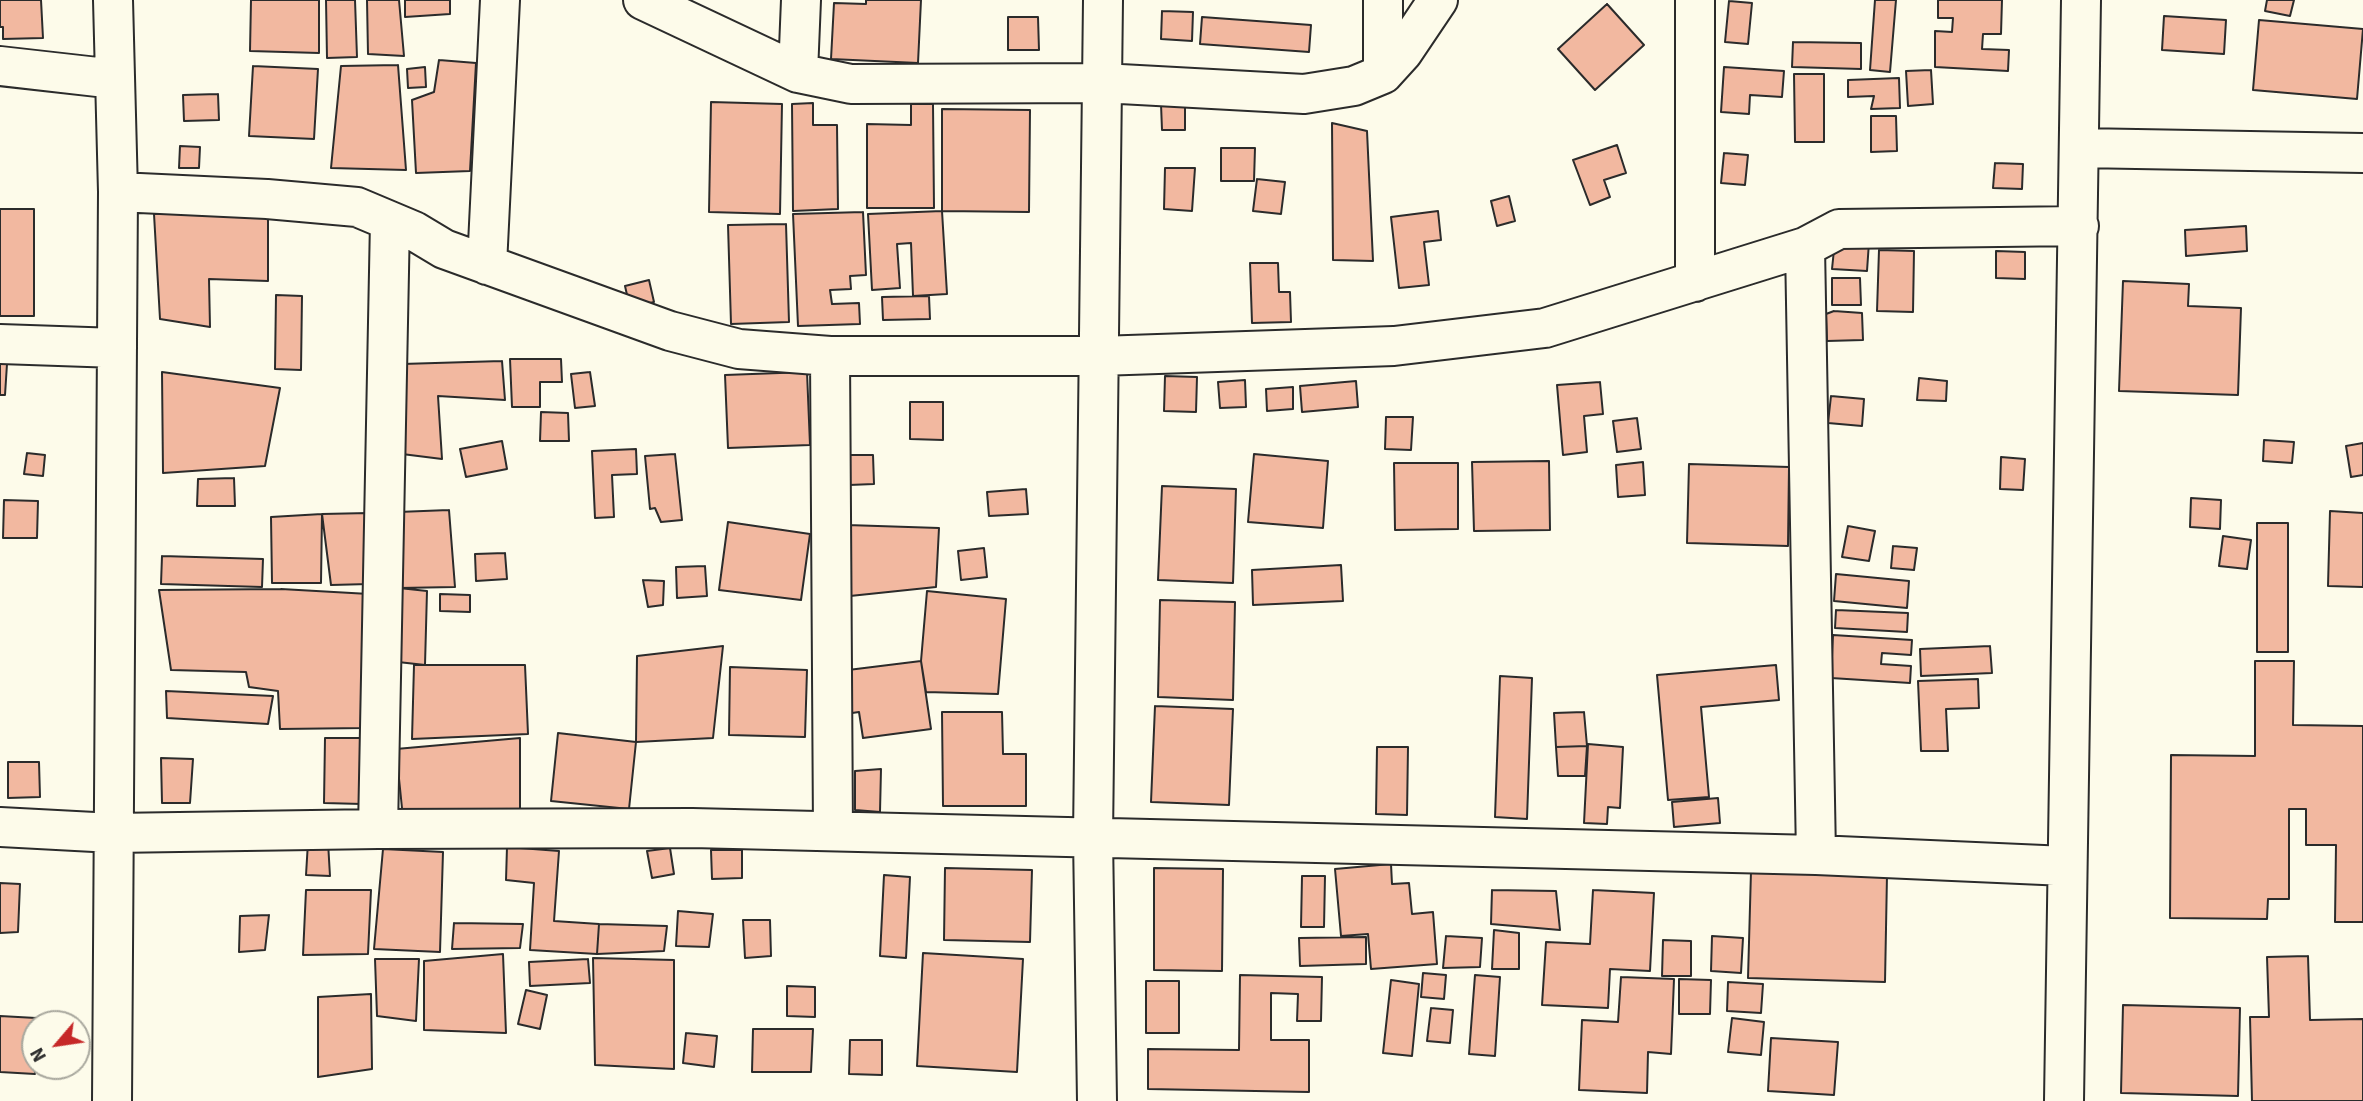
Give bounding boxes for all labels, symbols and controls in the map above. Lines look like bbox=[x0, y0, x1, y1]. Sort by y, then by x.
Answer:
north arrow bbox=[21, 1010, 91, 1080]
text: N bbox=[24, 1042, 54, 1067]

